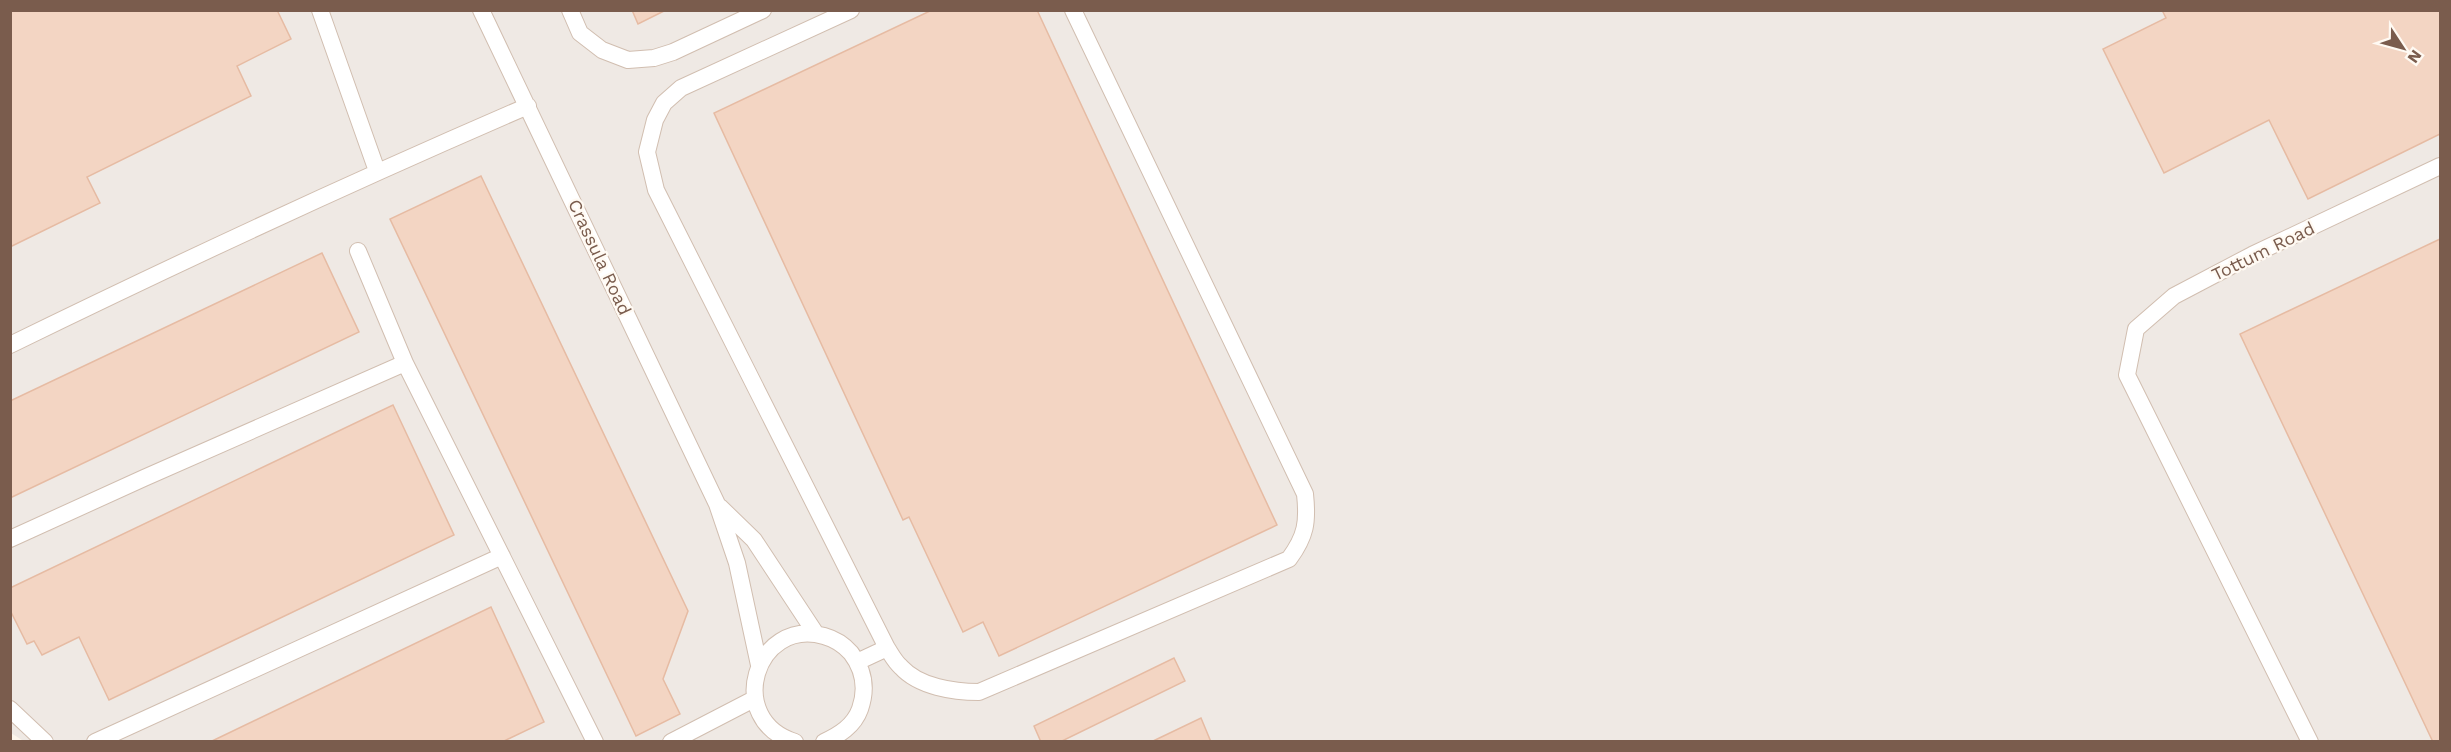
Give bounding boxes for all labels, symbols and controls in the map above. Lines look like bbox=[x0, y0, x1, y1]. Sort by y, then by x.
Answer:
north arrow bbox=[2373, 18, 2433, 78]
text: N bbox=[2404, 46, 2426, 67]
street label: Crassula Road bbox=[564, 196, 636, 318]
street label: Tottum Road bbox=[2208, 217, 2318, 285]

